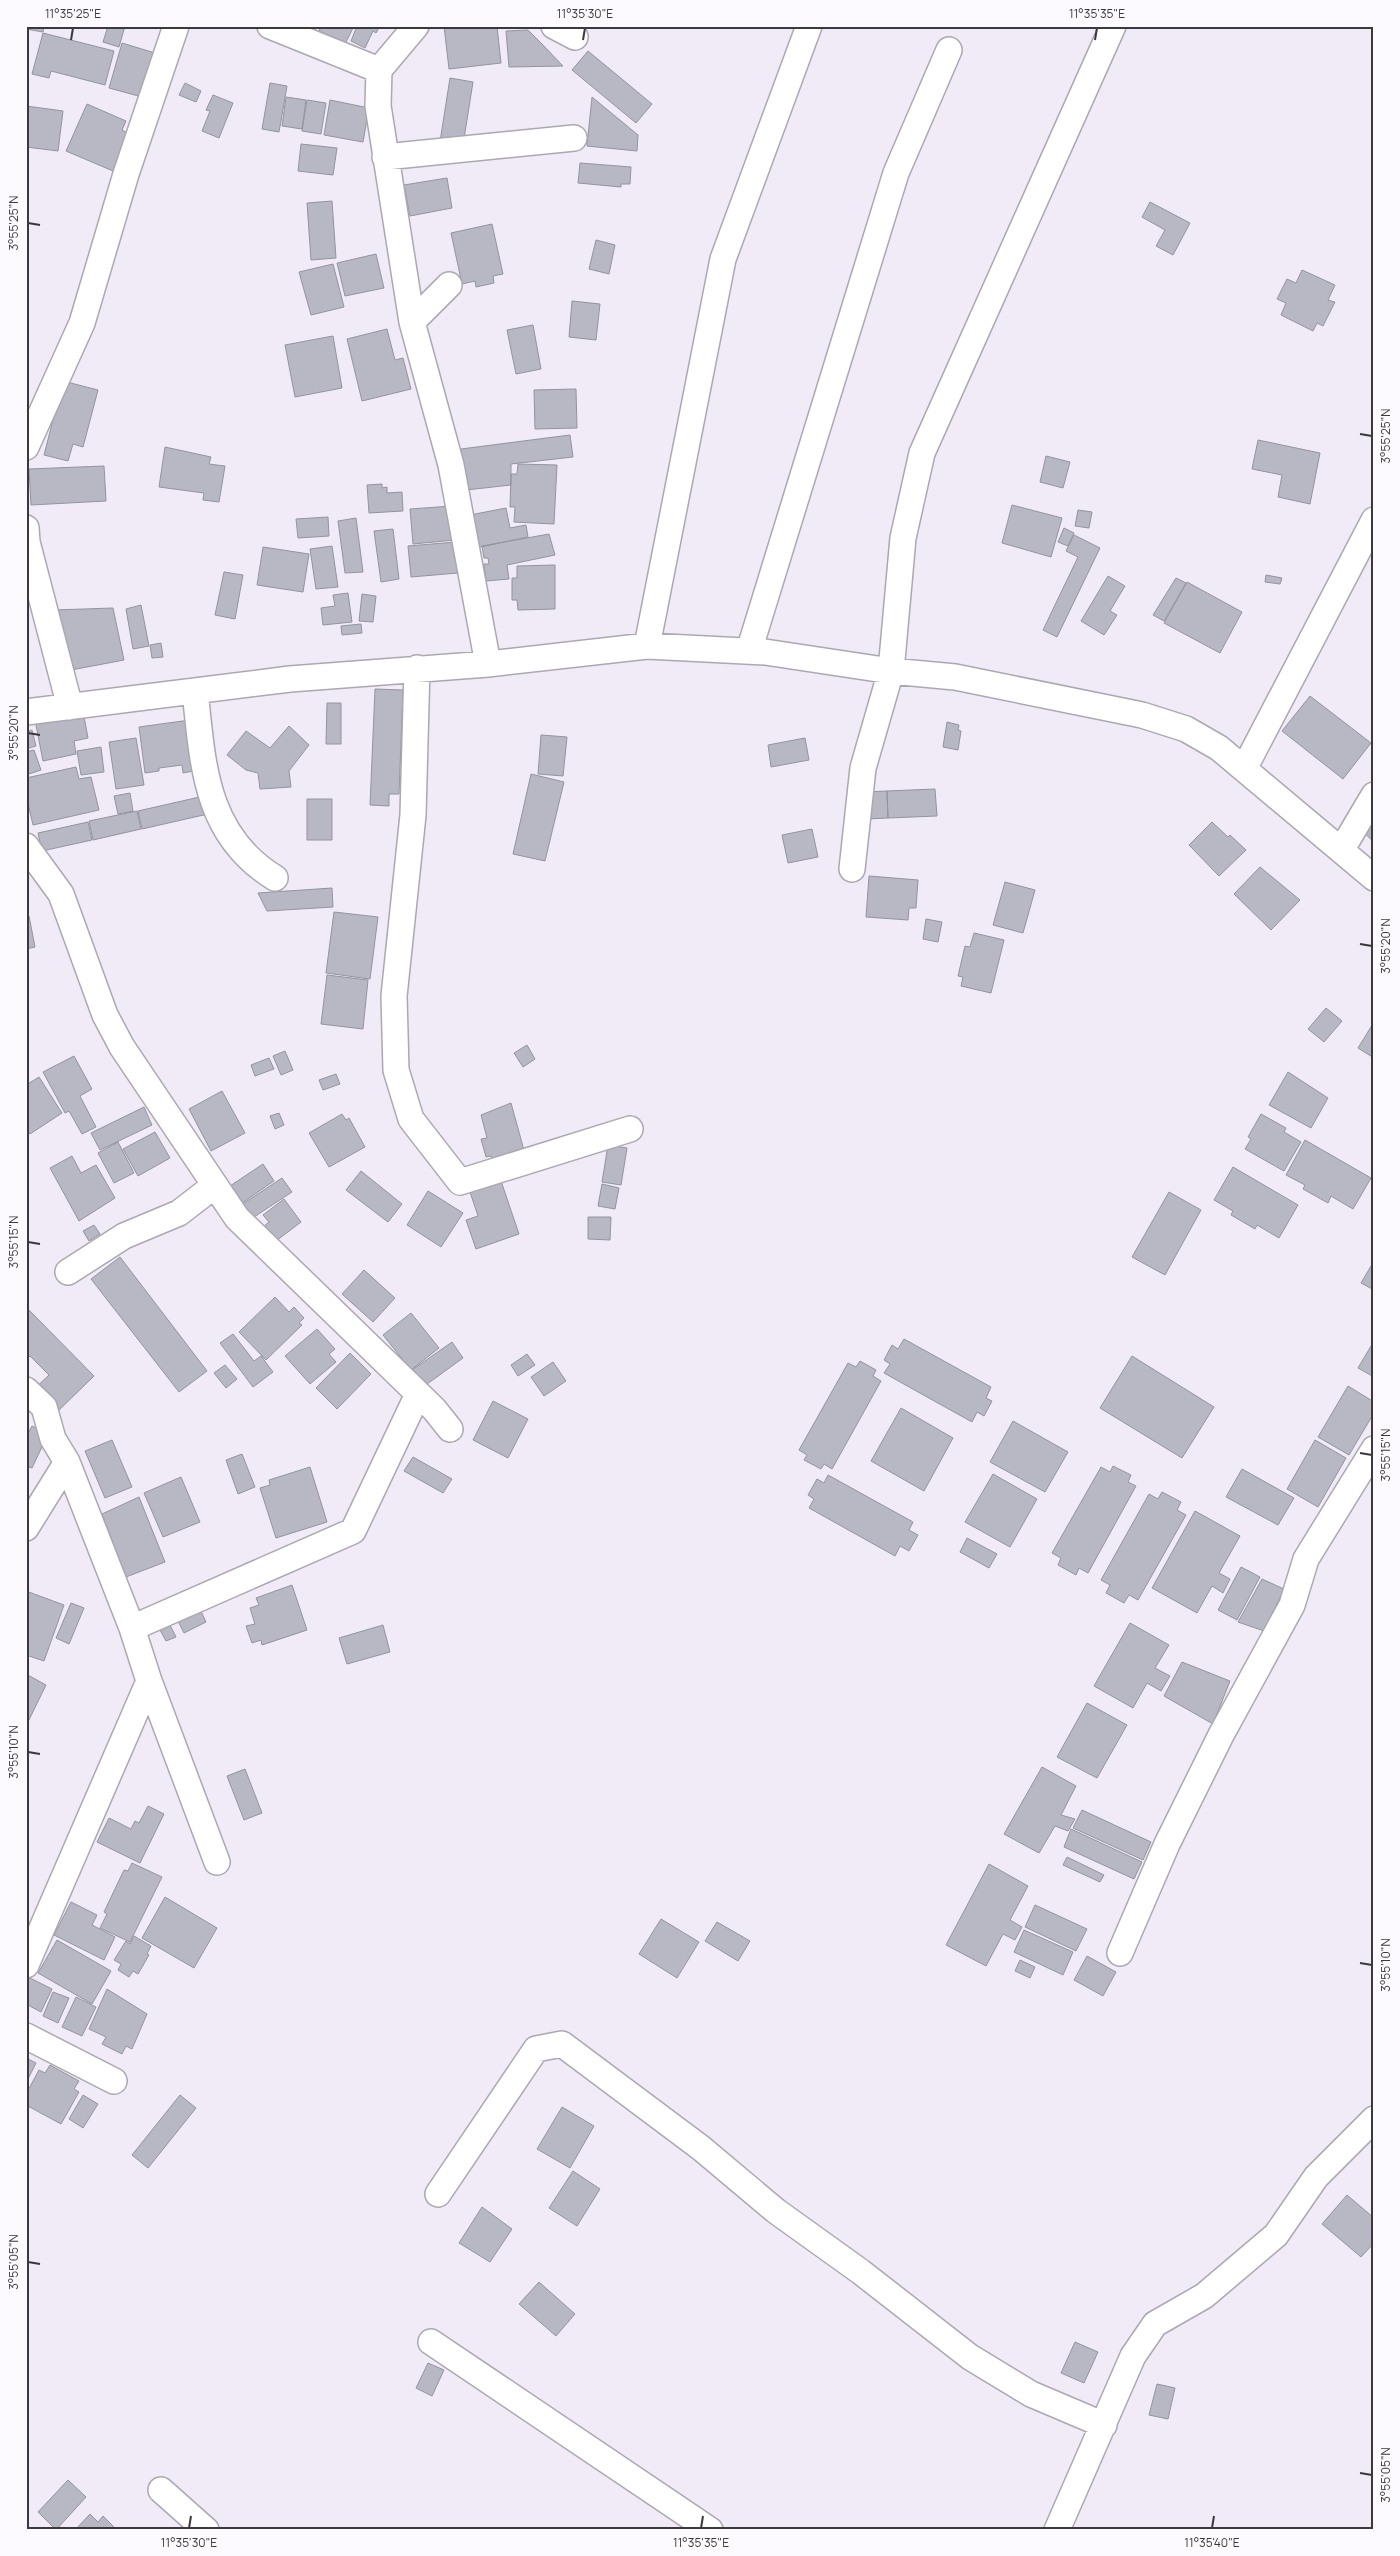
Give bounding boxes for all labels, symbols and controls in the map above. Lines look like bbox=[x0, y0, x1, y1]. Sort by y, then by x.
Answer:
text: 11°35'25"E bbox=[45, 5, 101, 22]
text: 11°35'30"E bbox=[557, 5, 613, 22]
text: 11°35'35"E bbox=[1069, 5, 1125, 22]
text: 3°55'25"N bbox=[5, 195, 22, 251]
text: 3°55'25"N bbox=[1377, 408, 1394, 464]
text: 3°55'20"N bbox=[5, 705, 22, 761]
text: 3°55'20"N bbox=[1377, 918, 1394, 974]
text: 3°55'15"N bbox=[5, 1216, 22, 1269]
text: 3°55'15"N bbox=[1377, 1429, 1394, 1482]
text: 3°55'10"N bbox=[5, 1725, 22, 1779]
text: 3°55'10"N bbox=[1377, 1938, 1394, 1992]
text: 3°55'05"N bbox=[5, 2234, 22, 2290]
text: 3°55'05"N bbox=[1377, 2447, 1394, 2503]
text: 11°35'30"E bbox=[161, 2534, 217, 2551]
text: 11°35'35"E bbox=[673, 2534, 729, 2551]
text: 11°35'40"E bbox=[1184, 2534, 1240, 2551]

